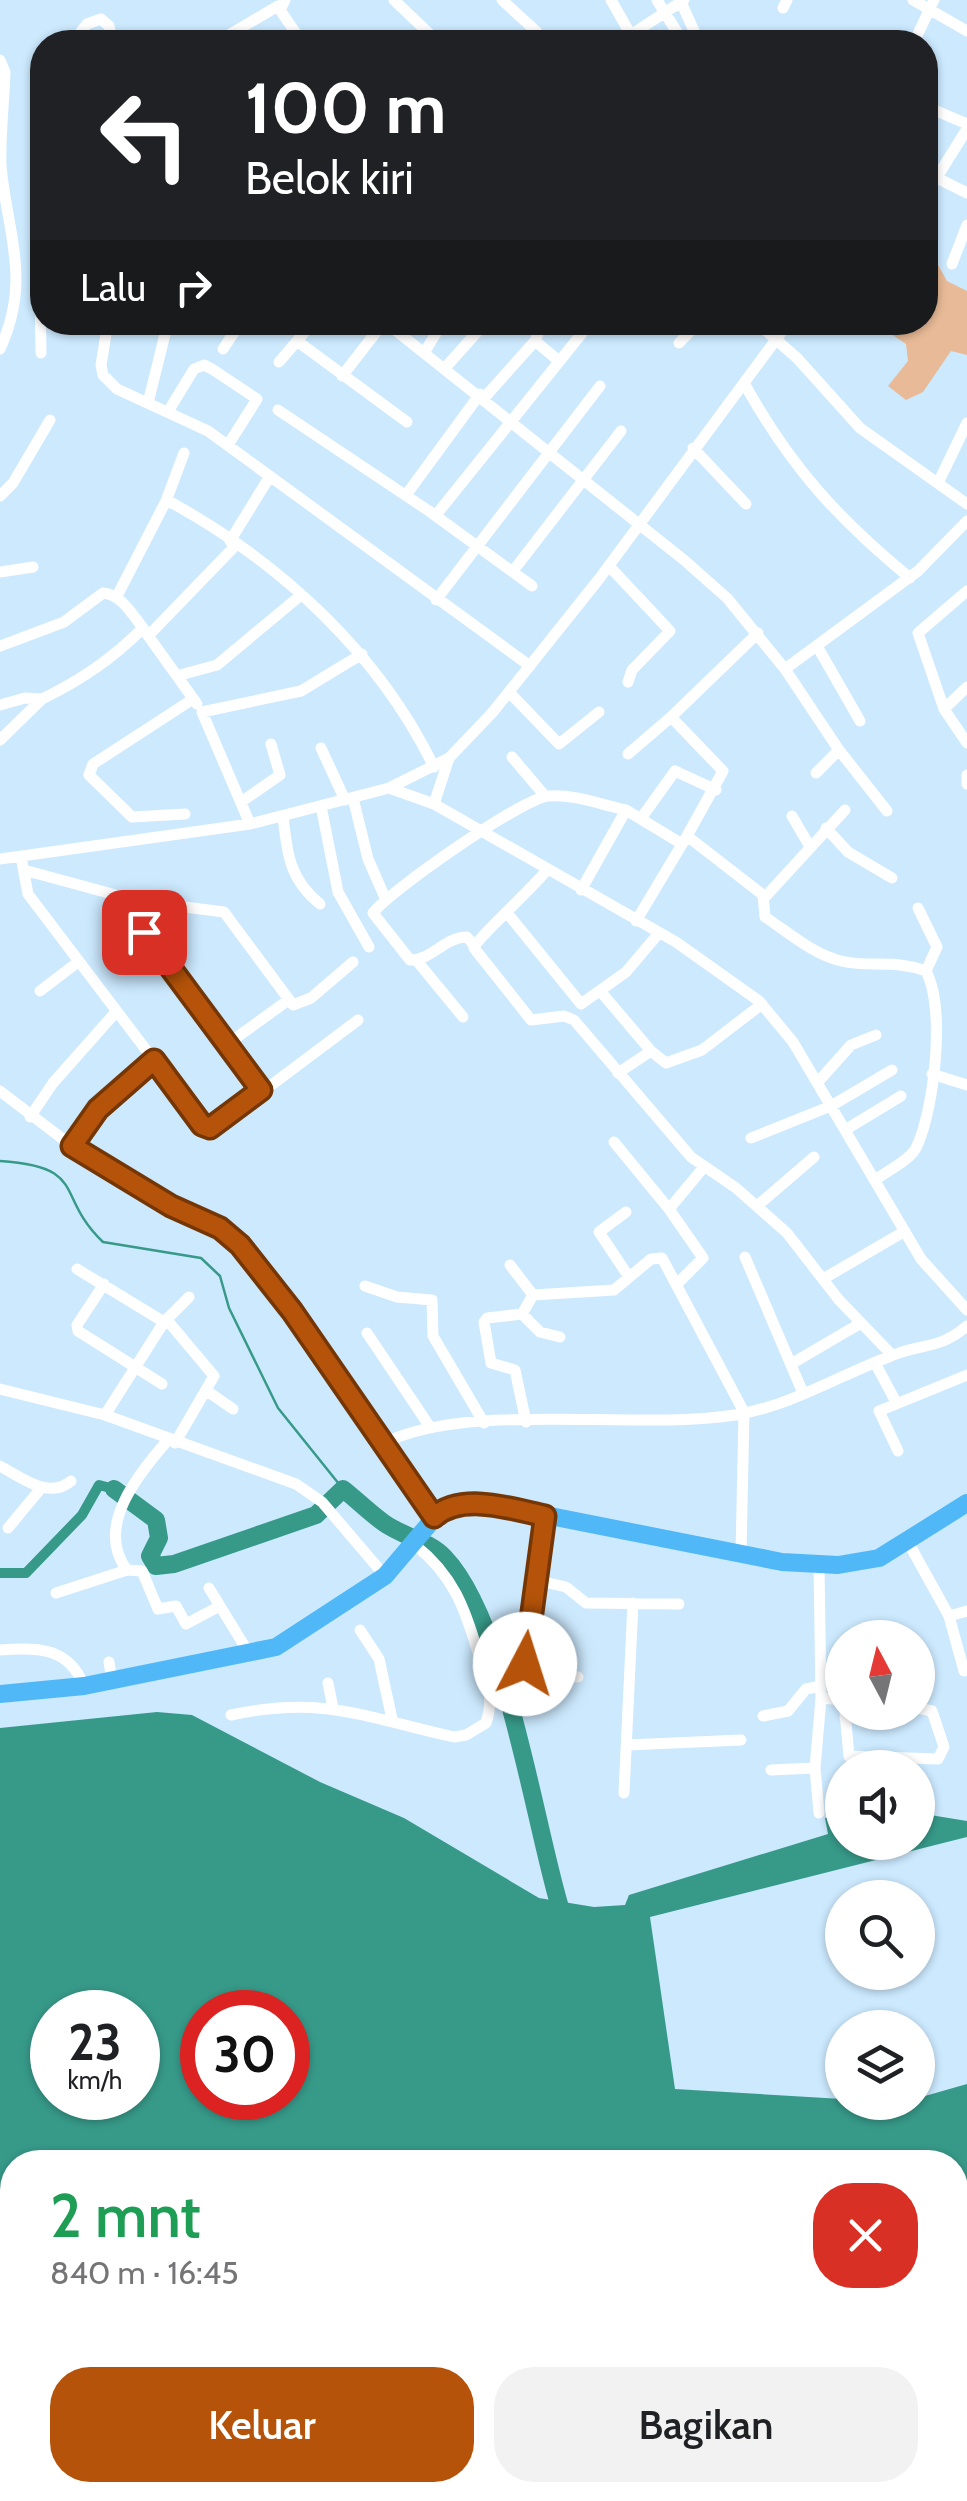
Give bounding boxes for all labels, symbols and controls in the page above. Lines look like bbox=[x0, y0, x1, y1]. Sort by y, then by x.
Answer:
text: 100 m bbox=[245, 65, 446, 151]
icon: left bbox=[80, 70, 210, 200]
text: Belok kiri bbox=[245, 151, 414, 205]
icon: right bbox=[166, 260, 221, 315]
text: Lalu bbox=[80, 264, 146, 311]
pin bbox=[102, 890, 187, 975]
icon: arrive bbox=[117, 905, 172, 960]
position arrow bbox=[473, 1612, 577, 1716]
north arrow bbox=[825, 1620, 935, 1730]
map controls bbox=[825, 1620, 935, 2120]
button: sound bbox=[825, 1750, 935, 1860]
button: search bbox=[825, 1880, 935, 1990]
speed limit sign: 30 bbox=[180, 1990, 310, 2120]
button: layers bbox=[825, 2010, 935, 2120]
text: 23 bbox=[68, 2012, 122, 2073]
text: km/h bbox=[68, 2065, 122, 2095]
text: 2 mnt bbox=[50, 2179, 201, 2252]
button: close bbox=[813, 2183, 918, 2288]
text: 840 m · 16:45 bbox=[50, 2253, 239, 2292]
button: Keluar bbox=[50, 2367, 474, 2482]
button: Bagikan bbox=[494, 2367, 918, 2482]

